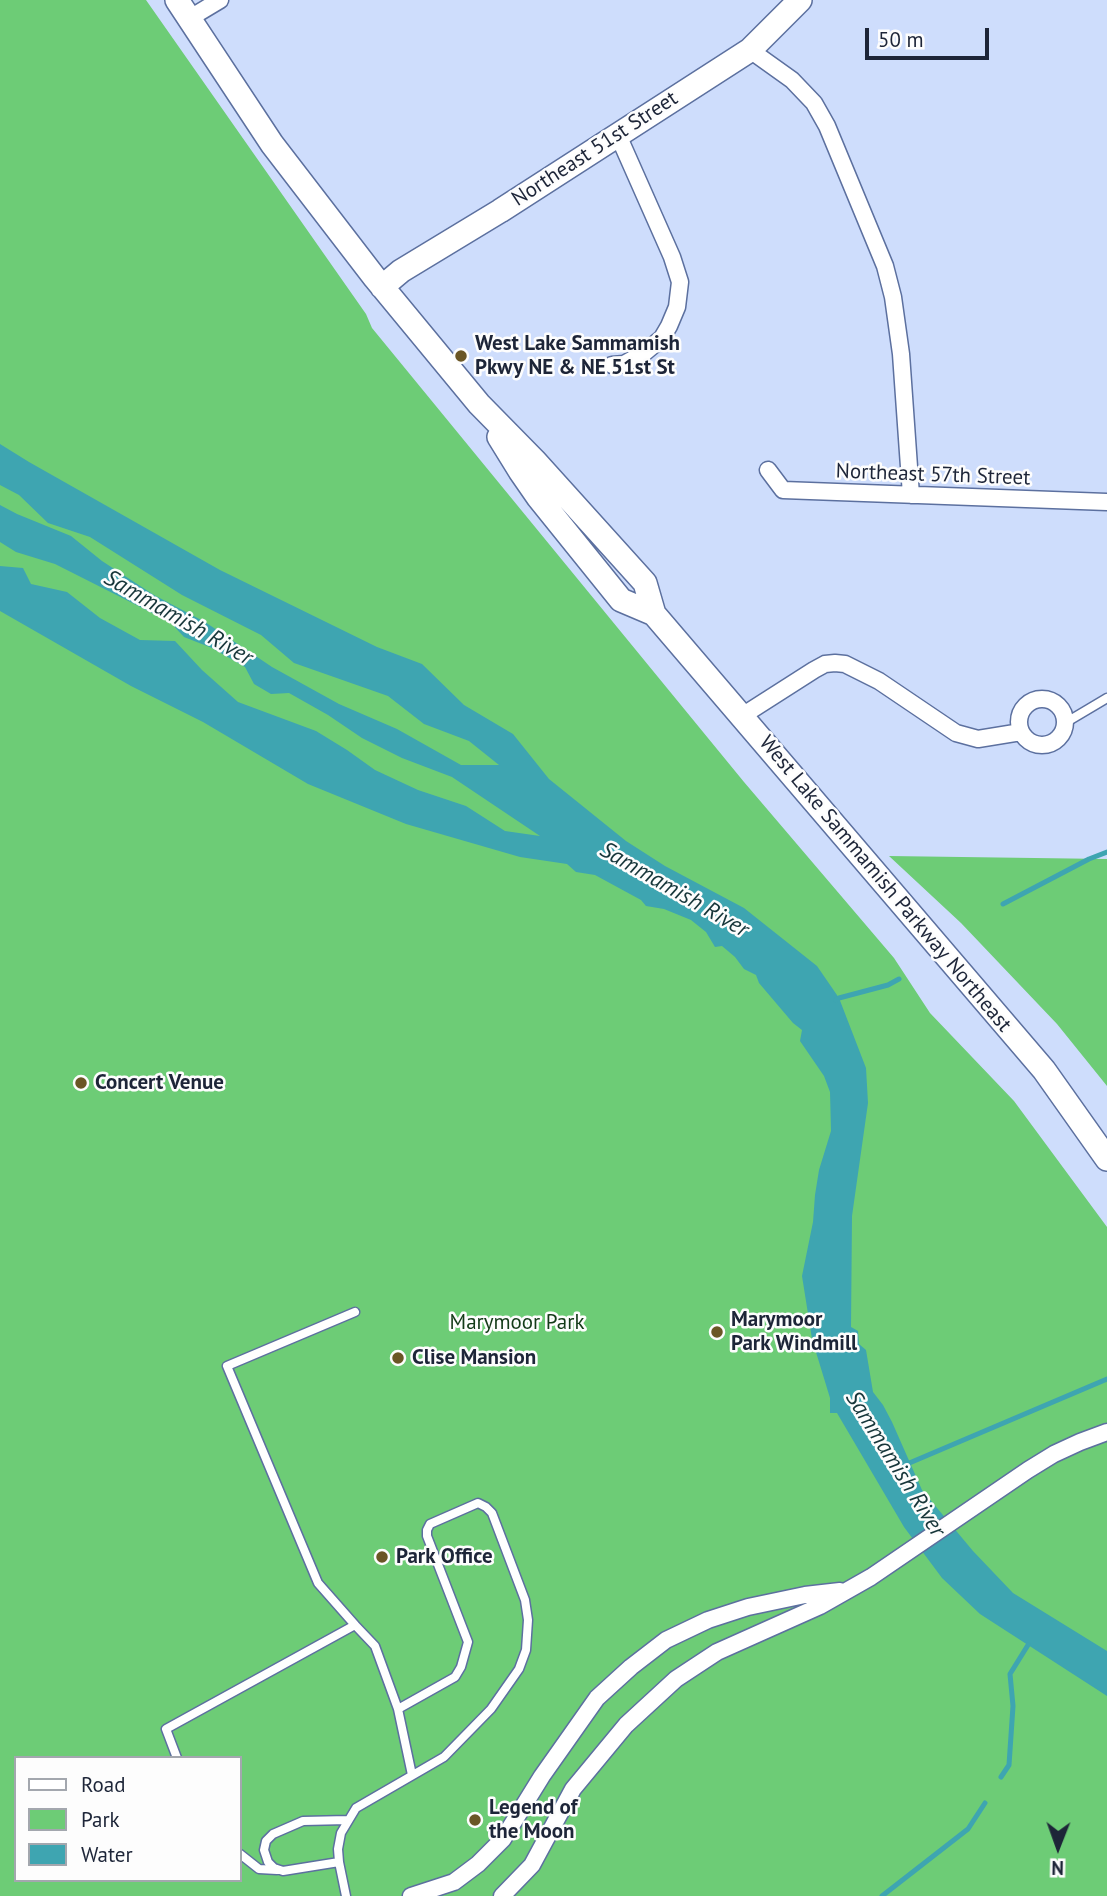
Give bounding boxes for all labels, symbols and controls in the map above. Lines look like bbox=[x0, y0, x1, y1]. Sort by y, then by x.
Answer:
scale bar bbox=[869, 14, 993, 58]
text: 50 m bbox=[878, 26, 924, 53]
street label: Northeast 51st Street bbox=[507, 86, 683, 212]
place label: West Lake Sammamish Pkwy NE & NE 51st St bbox=[475, 331, 680, 381]
marker: West Lake Sammamish Pkwy NE & NE 51st St bbox=[453, 348, 469, 364]
street label: Northeast 57th Street bbox=[835, 459, 1031, 491]
water label: Sammamish River bbox=[99, 564, 257, 672]
street label: West Lake Sammamish Parkway Northeast bbox=[754, 731, 1016, 1037]
water label: Sammamish River bbox=[595, 836, 753, 944]
place label: Concert Venue bbox=[95, 1070, 224, 1096]
marker: Concert Venue bbox=[73, 1075, 89, 1091]
place label: Marymoor Park Windmill bbox=[731, 1307, 857, 1357]
park label: Marymoor Park bbox=[450, 1310, 584, 1336]
marker: Marymoor Park Windmill bbox=[709, 1324, 725, 1340]
place label: Clise Mansion bbox=[412, 1345, 536, 1371]
marker: Clise Mansion bbox=[390, 1350, 406, 1366]
water label: Sammamish River bbox=[839, 1386, 951, 1542]
place label: Park Office bbox=[396, 1544, 493, 1570]
marker: Park Office bbox=[374, 1549, 390, 1565]
legend bbox=[14, 1756, 242, 1882]
text: Road bbox=[81, 1771, 125, 1798]
place label: Legend of the Moon bbox=[489, 1795, 577, 1845]
text: Park bbox=[81, 1806, 120, 1833]
marker: Legend of the Moon bbox=[467, 1812, 483, 1828]
north arrow bbox=[1023, 1812, 1093, 1882]
text: Water bbox=[81, 1841, 133, 1868]
text: N bbox=[1051, 1856, 1064, 1880]

